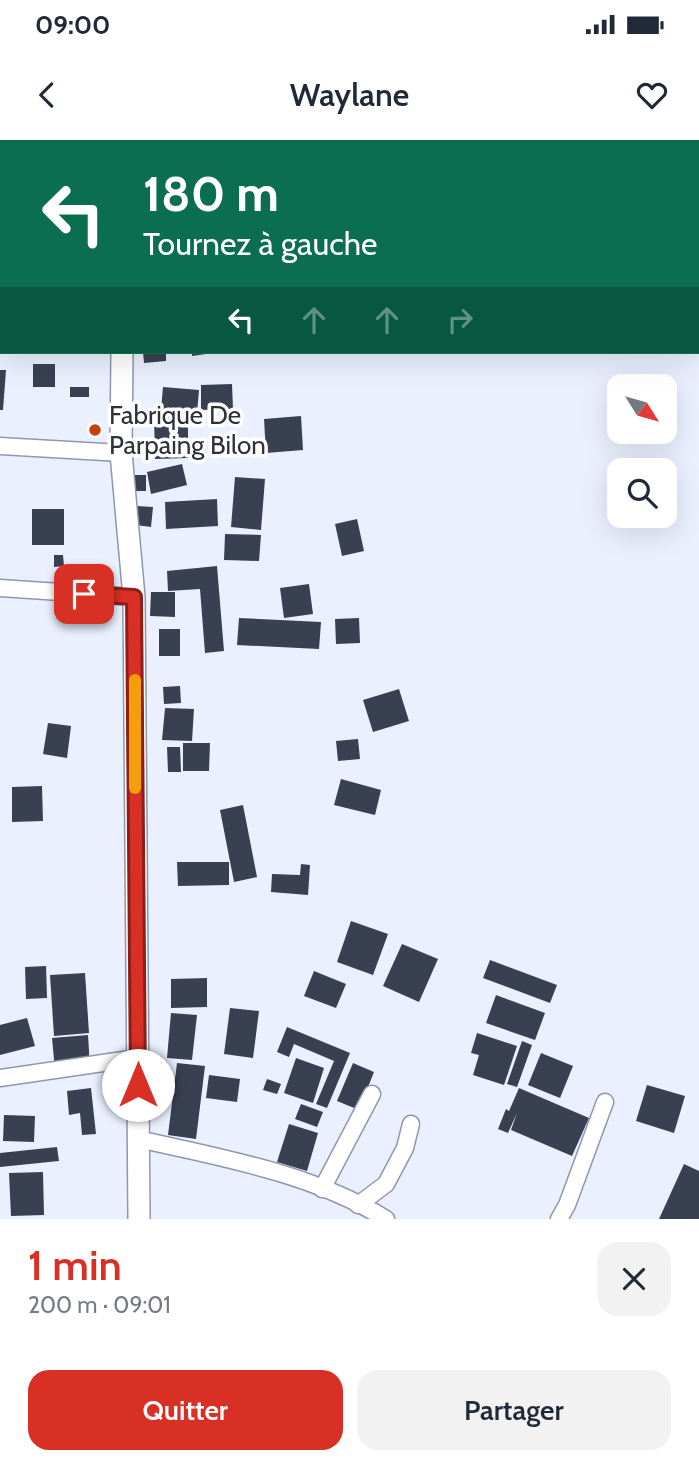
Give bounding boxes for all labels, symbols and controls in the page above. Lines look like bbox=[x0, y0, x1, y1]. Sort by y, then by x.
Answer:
text: 09:00 bbox=[35, 9, 110, 41]
text: Waylane bbox=[290, 75, 409, 114]
icon: back bbox=[28, 76, 66, 114]
icon: heart bbox=[633, 76, 671, 114]
text: 180 m bbox=[143, 164, 279, 223]
icon: left bbox=[28, 168, 119, 259]
text: Tournez à gauche bbox=[143, 224, 377, 263]
icon: left bbox=[222, 301, 260, 339]
icon: ahead bbox=[295, 301, 333, 339]
icon: ahead bbox=[368, 301, 406, 339]
icon: right bbox=[441, 301, 479, 339]
north arrow bbox=[607, 374, 677, 444]
map controls bbox=[607, 374, 677, 528]
place label: Fabrique De Parpaing Bilon bbox=[109, 399, 266, 461]
marker: Fabrique De Parpaing Bilon bbox=[87, 422, 103, 438]
button: search bbox=[607, 458, 677, 528]
pin bbox=[54, 564, 114, 624]
icon: arrive bbox=[65, 575, 103, 613]
position arrow bbox=[101, 1048, 175, 1122]
text: 1 min bbox=[28, 1239, 122, 1291]
button: close bbox=[597, 1242, 671, 1316]
text: 200 m · 09:01 bbox=[28, 1291, 171, 1319]
button: Quitter bbox=[28, 1370, 343, 1450]
button: Partager bbox=[357, 1370, 671, 1450]

